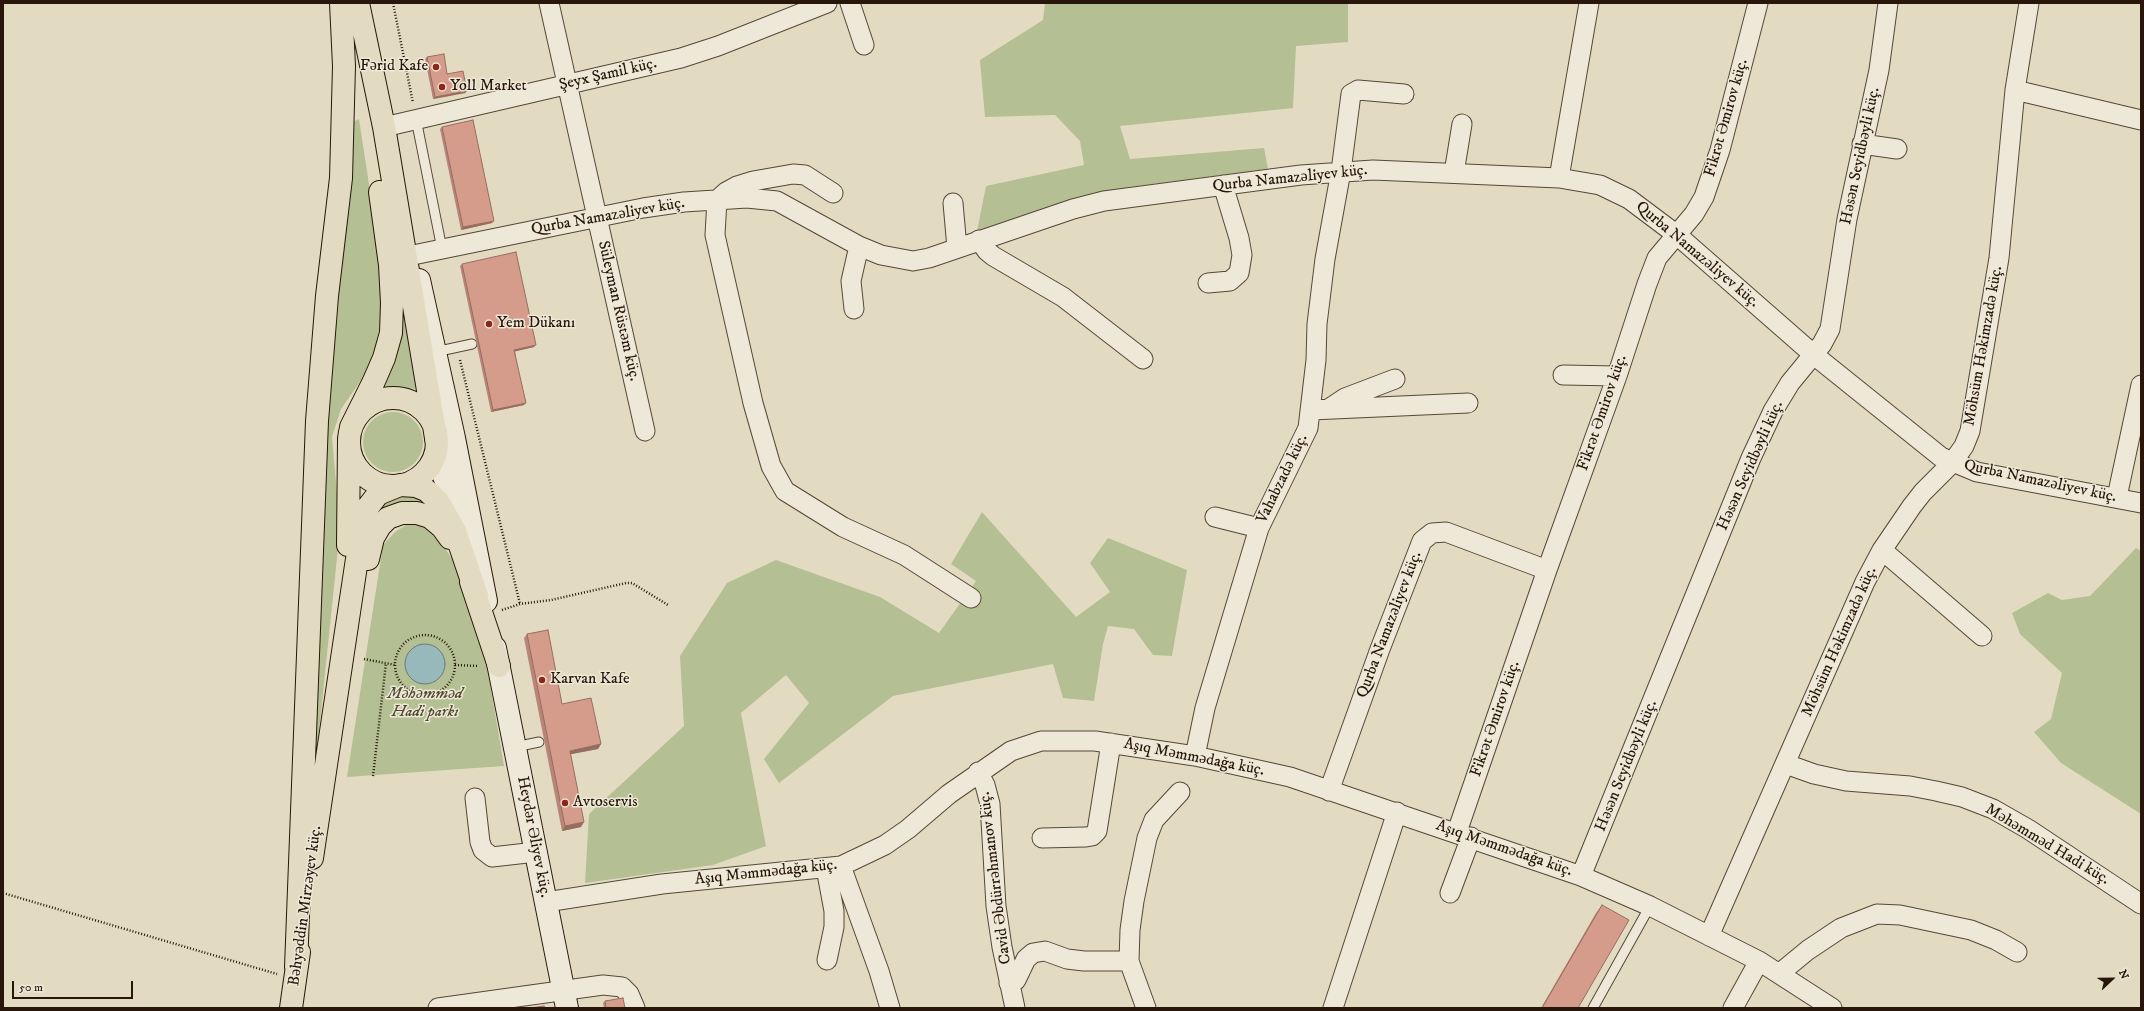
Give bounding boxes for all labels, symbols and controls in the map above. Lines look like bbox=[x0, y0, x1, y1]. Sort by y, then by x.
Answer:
street label: Şeyx Şamil küç. bbox=[557, 54, 659, 96]
place label: Fərid Kafe bbox=[360, 57, 428, 77]
street label: Fikrət Əmirov küç. bbox=[1701, 57, 1753, 179]
marker: Fərid Kafe bbox=[431, 62, 441, 72]
place label: Yoll Market bbox=[450, 77, 527, 97]
marker: Yoll Market bbox=[437, 82, 447, 92]
street label: Həsən Seyidbəyli küç. bbox=[1837, 86, 1885, 226]
street label: Qurba Namazəliyev küç. bbox=[1212, 161, 1368, 197]
street label: Qurba Namazəliyev küç. bbox=[530, 194, 686, 240]
street label: Qurba Namazəliyev küç. bbox=[1631, 198, 1763, 312]
street label: Süleyman Rüstəm küç. bbox=[593, 239, 643, 383]
street label: Möhsüm Həkimzadə küç. bbox=[1960, 264, 2008, 428]
place label: Yem Dükanı bbox=[497, 314, 575, 334]
marker: Yem Dükanı bbox=[484, 319, 494, 329]
street label: Fikrət Əmirov küç. bbox=[1574, 352, 1632, 474]
street label: Həsən Seyidbəyli küç. bbox=[1714, 398, 1788, 534]
street label: Vahabzadə küç. bbox=[1253, 431, 1313, 527]
street label: Qurba Namazəliyev küç. bbox=[1962, 456, 2118, 508]
street label: Qurba Namazəliyev küç. bbox=[1353, 549, 1427, 701]
street label: Möhsüm Həkimzadə küç. bbox=[1798, 564, 1882, 720]
street label: Fikrət Əmirov küç. bbox=[1467, 658, 1525, 780]
place label: Karvan Kafe bbox=[550, 670, 630, 690]
marker: Karvan Kafe bbox=[537, 675, 547, 685]
park label: Məhəmməd Hadi parkı bbox=[387, 685, 463, 723]
street label: Həsən Seyidbəyli küç. bbox=[1592, 697, 1662, 835]
street label: Aşıq Məmmədağa küç. bbox=[1122, 735, 1266, 781]
street label: Heydər Əliyev küç. bbox=[512, 775, 554, 899]
street label: Cavid Əbdürrəhmanov küç. bbox=[976, 791, 1016, 965]
place label: Avtoservis bbox=[573, 793, 637, 813]
marker: Avtoservis bbox=[560, 798, 570, 808]
street label: Məhəmməd Hadi küç. bbox=[1981, 800, 2113, 890]
street label: Aşıq Məmmədağa küç. bbox=[1433, 817, 1575, 881]
street label: Bəhyəddin Mirzəyev küç. bbox=[285, 825, 327, 987]
street label: Aşıq Məmmədağa küç. bbox=[694, 856, 838, 890]
north arrow bbox=[2092, 959, 2132, 999]
text: N bbox=[2115, 968, 2131, 981]
scale bar bbox=[14, 973, 135, 999]
text: 50 m bbox=[19, 980, 43, 995]

